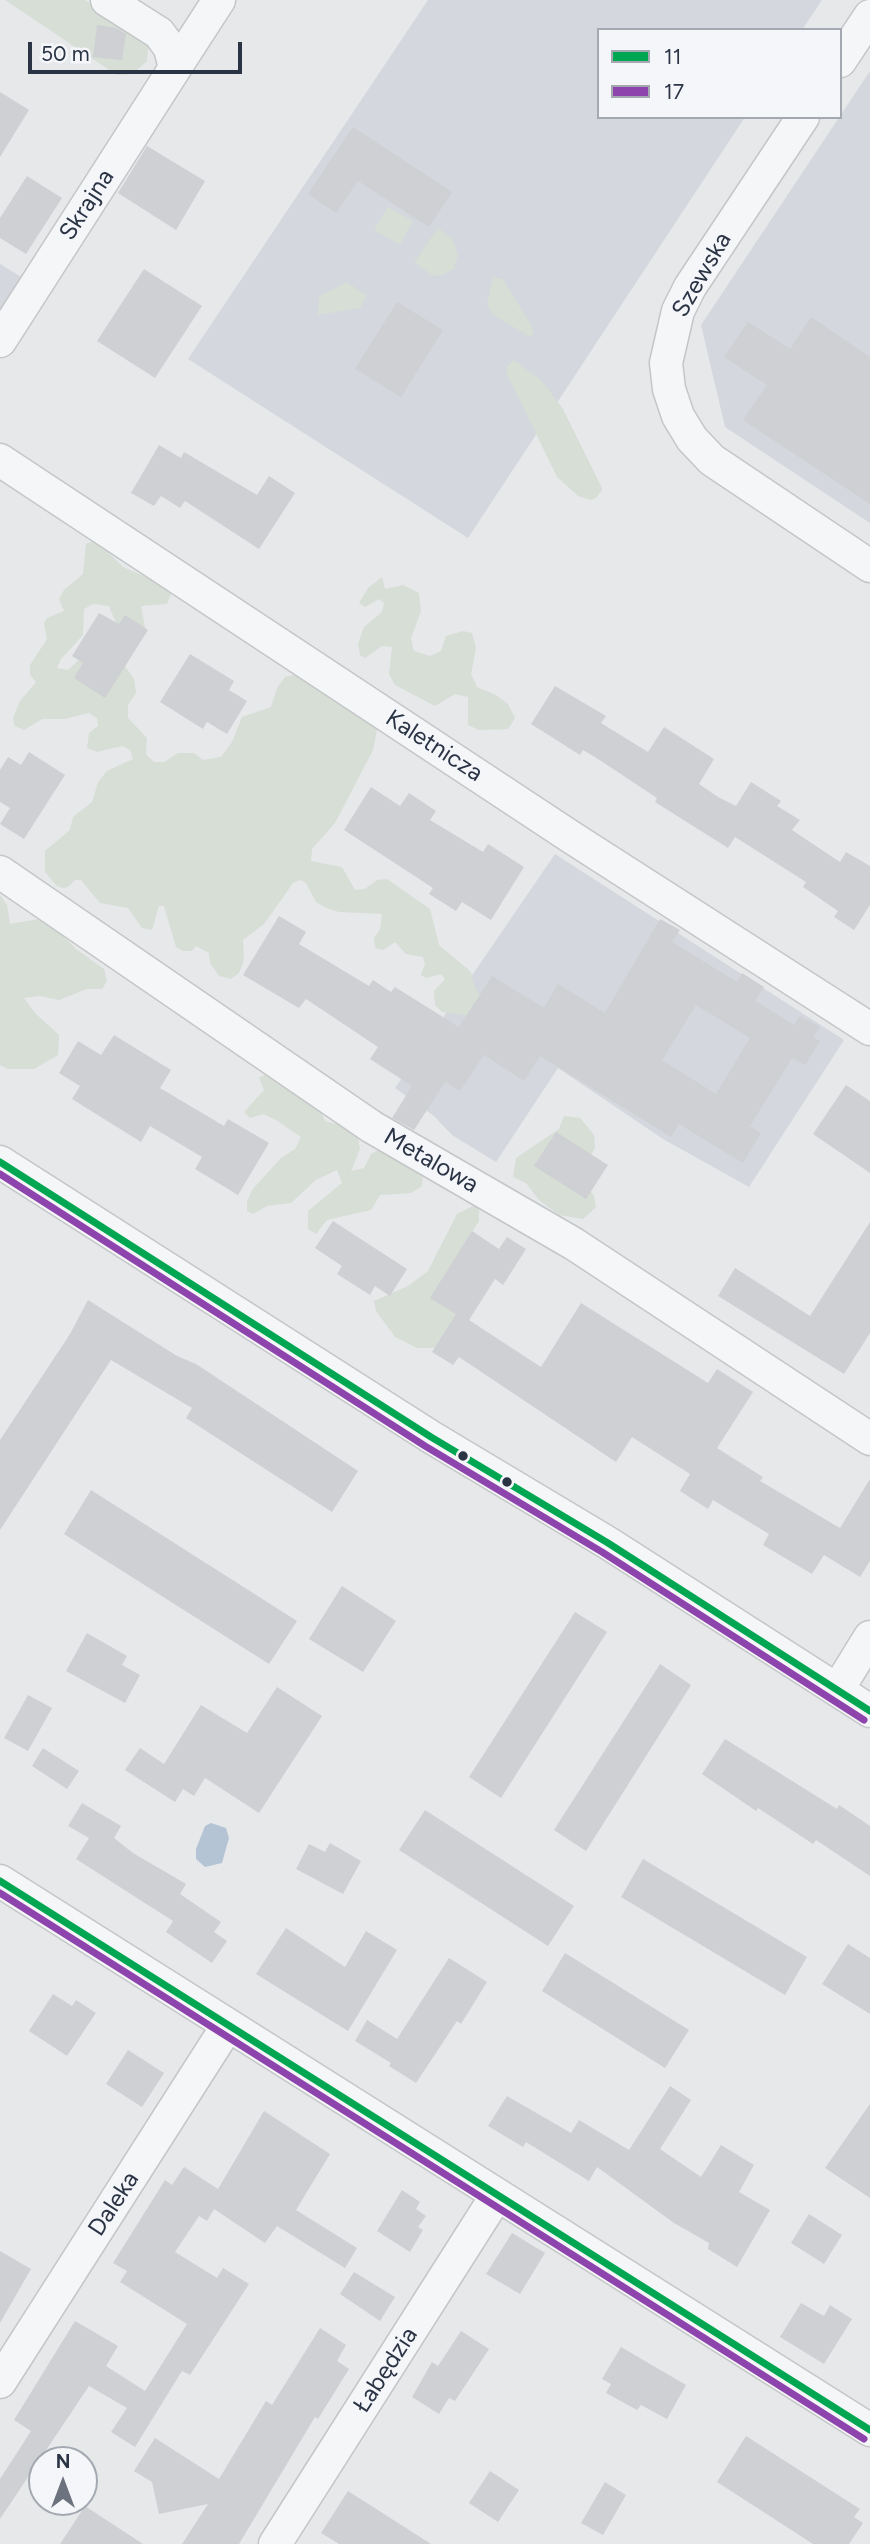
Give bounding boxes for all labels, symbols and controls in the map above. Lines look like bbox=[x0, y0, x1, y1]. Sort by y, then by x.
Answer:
scale bar bbox=[32, 28, 245, 72]
legend bbox=[597, 28, 842, 119]
text: 50 m bbox=[41, 41, 90, 66]
text: 11 bbox=[664, 44, 681, 69]
text: 17 bbox=[664, 79, 684, 104]
street label: Skrajna bbox=[53, 164, 121, 246]
street label: Szewska bbox=[666, 228, 738, 322]
street label: Kaletnicza bbox=[380, 704, 488, 788]
street label: Metalowa bbox=[379, 1122, 483, 1200]
unlabelled marker bbox=[456, 1449, 470, 1463]
unlabelled marker bbox=[500, 1475, 514, 1489]
street label: Daleka bbox=[83, 2166, 145, 2242]
street label: Łabędzia bbox=[348, 2322, 424, 2418]
north arrow bbox=[28, 2446, 98, 2516]
text: N bbox=[56, 2450, 70, 2473]

